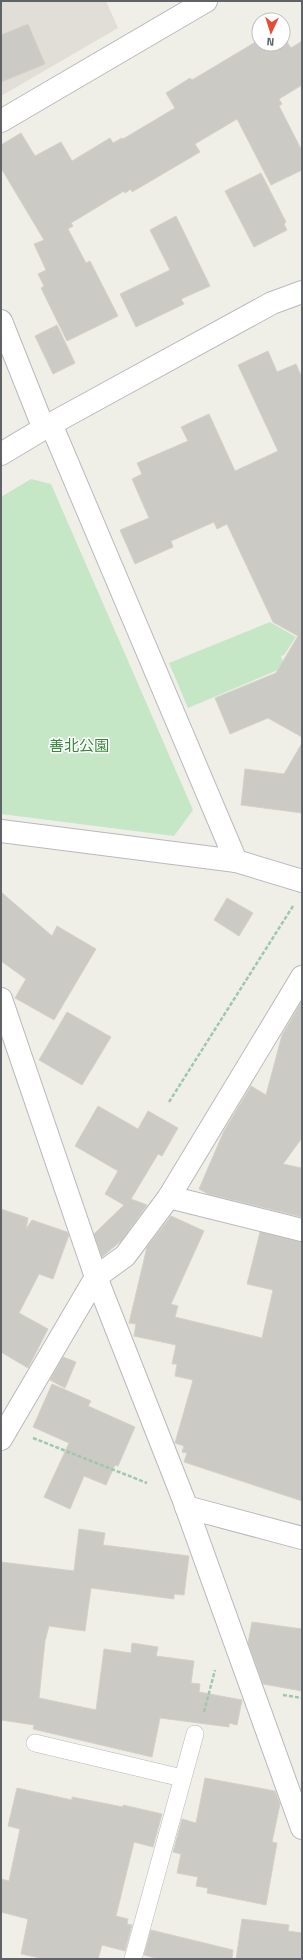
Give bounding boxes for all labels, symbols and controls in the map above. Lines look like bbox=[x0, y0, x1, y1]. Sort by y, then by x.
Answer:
north arrow bbox=[251, 12, 291, 52]
text: N bbox=[266, 34, 275, 50]
park label: 善北公園 bbox=[49, 734, 109, 757]

